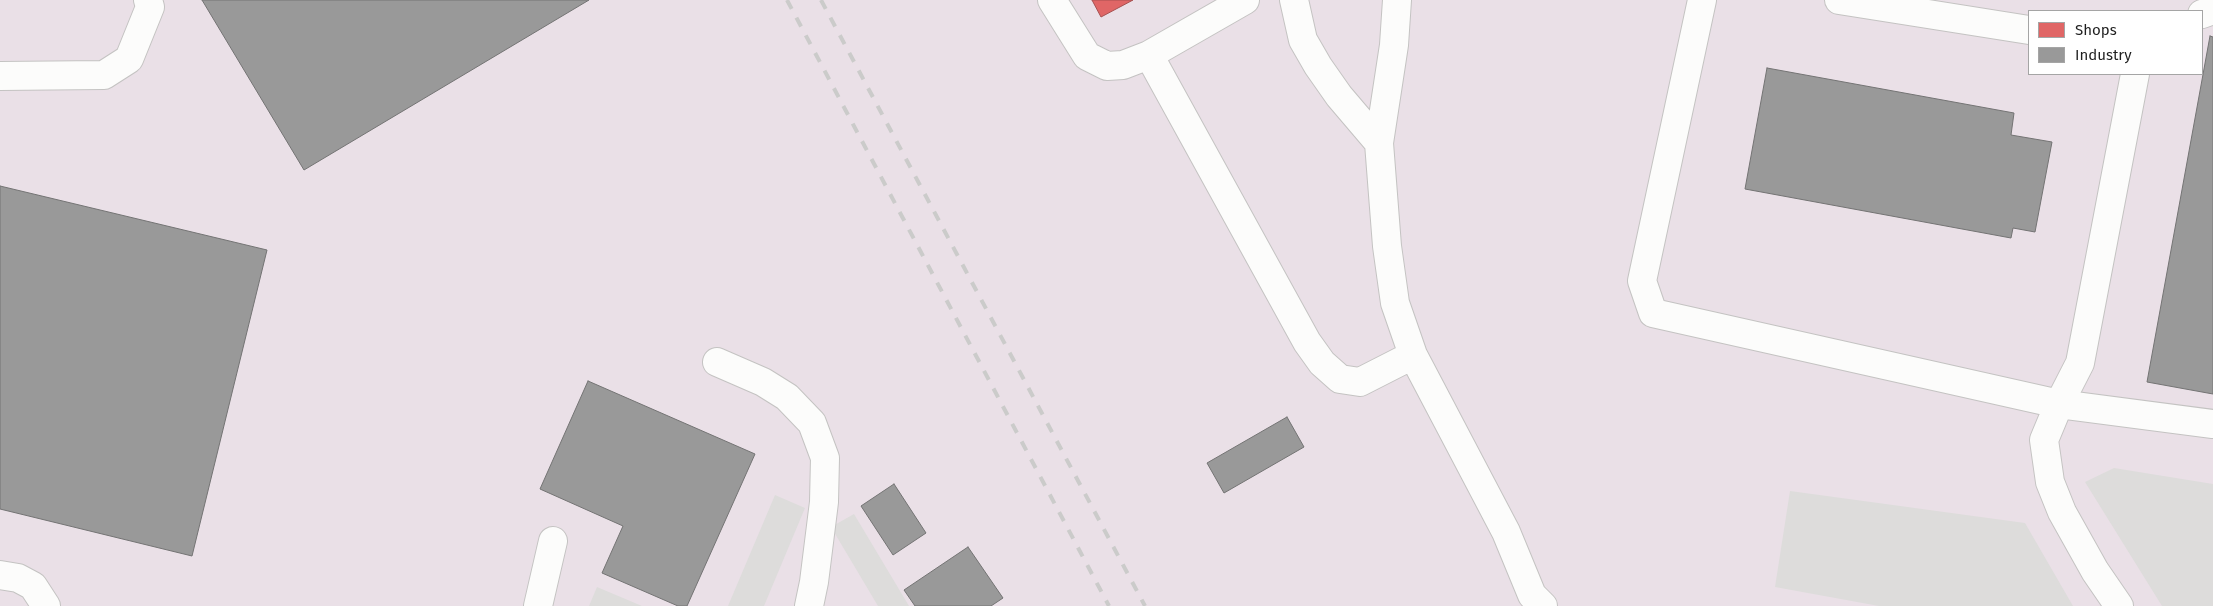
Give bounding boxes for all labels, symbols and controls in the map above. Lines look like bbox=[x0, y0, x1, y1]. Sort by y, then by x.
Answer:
legend bbox=[2028, 10, 2203, 75]
text: Shops bbox=[2075, 21, 2117, 39]
text: Industry bbox=[2075, 46, 2132, 64]

